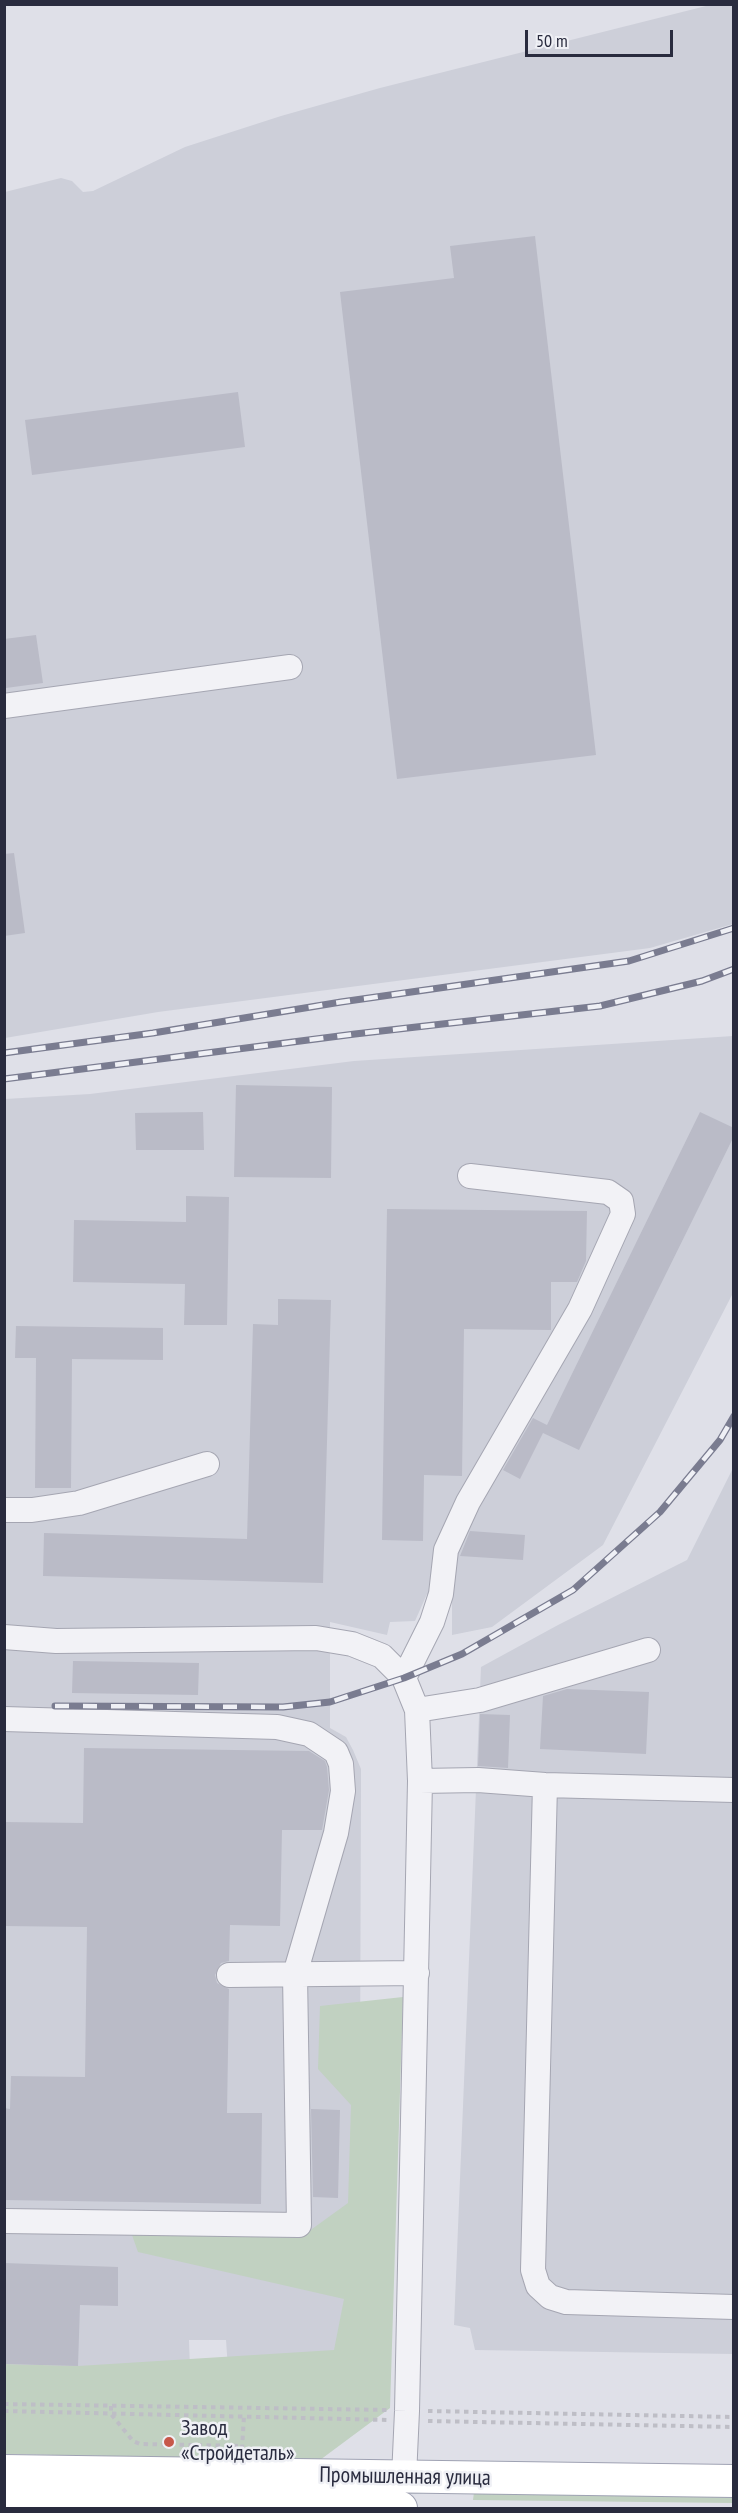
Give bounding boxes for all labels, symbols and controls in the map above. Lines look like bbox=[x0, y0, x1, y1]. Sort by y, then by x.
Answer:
scale bar bbox=[528, 18, 676, 56]
text: 50 m bbox=[536, 29, 568, 52]
place label: Завод «Стройдеталь» bbox=[181, 2416, 295, 2468]
marker: Завод «Стройдеталь» bbox=[162, 2435, 176, 2449]
street label: Промышленная улица bbox=[319, 2462, 491, 2492]

